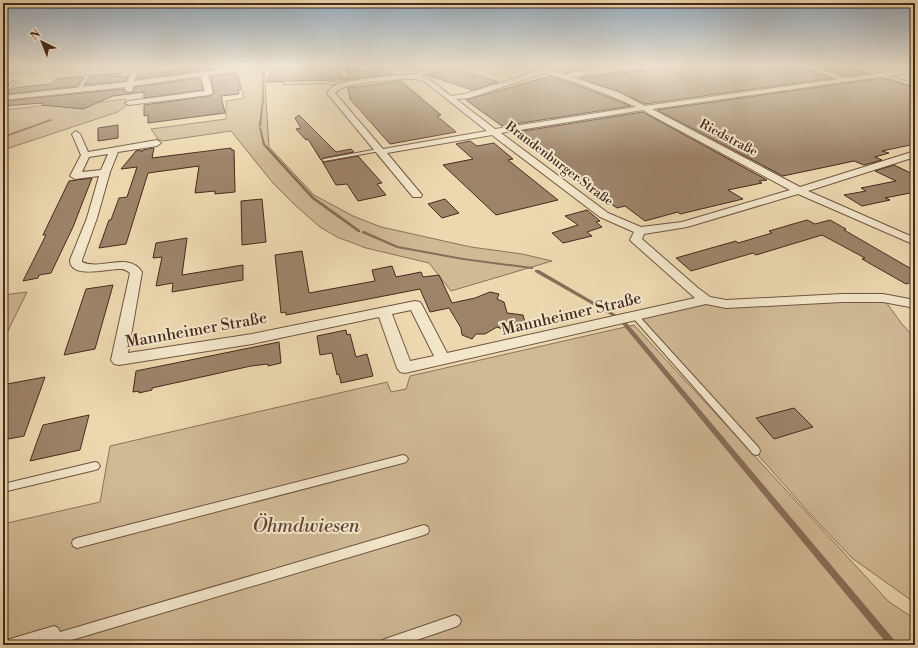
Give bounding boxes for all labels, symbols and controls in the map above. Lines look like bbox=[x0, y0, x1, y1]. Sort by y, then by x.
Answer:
north arrow bbox=[22, 22, 62, 62]
text: N bbox=[28, 27, 44, 44]
street label: Riedstraße bbox=[697, 116, 761, 160]
street label: Brandenburger Straße bbox=[502, 118, 617, 210]
street label: Mannheimer Straße bbox=[499, 288, 643, 340]
street label: Mannheimer Straße bbox=[124, 308, 269, 352]
park label: Öhmdwiesen bbox=[252, 513, 360, 538]

